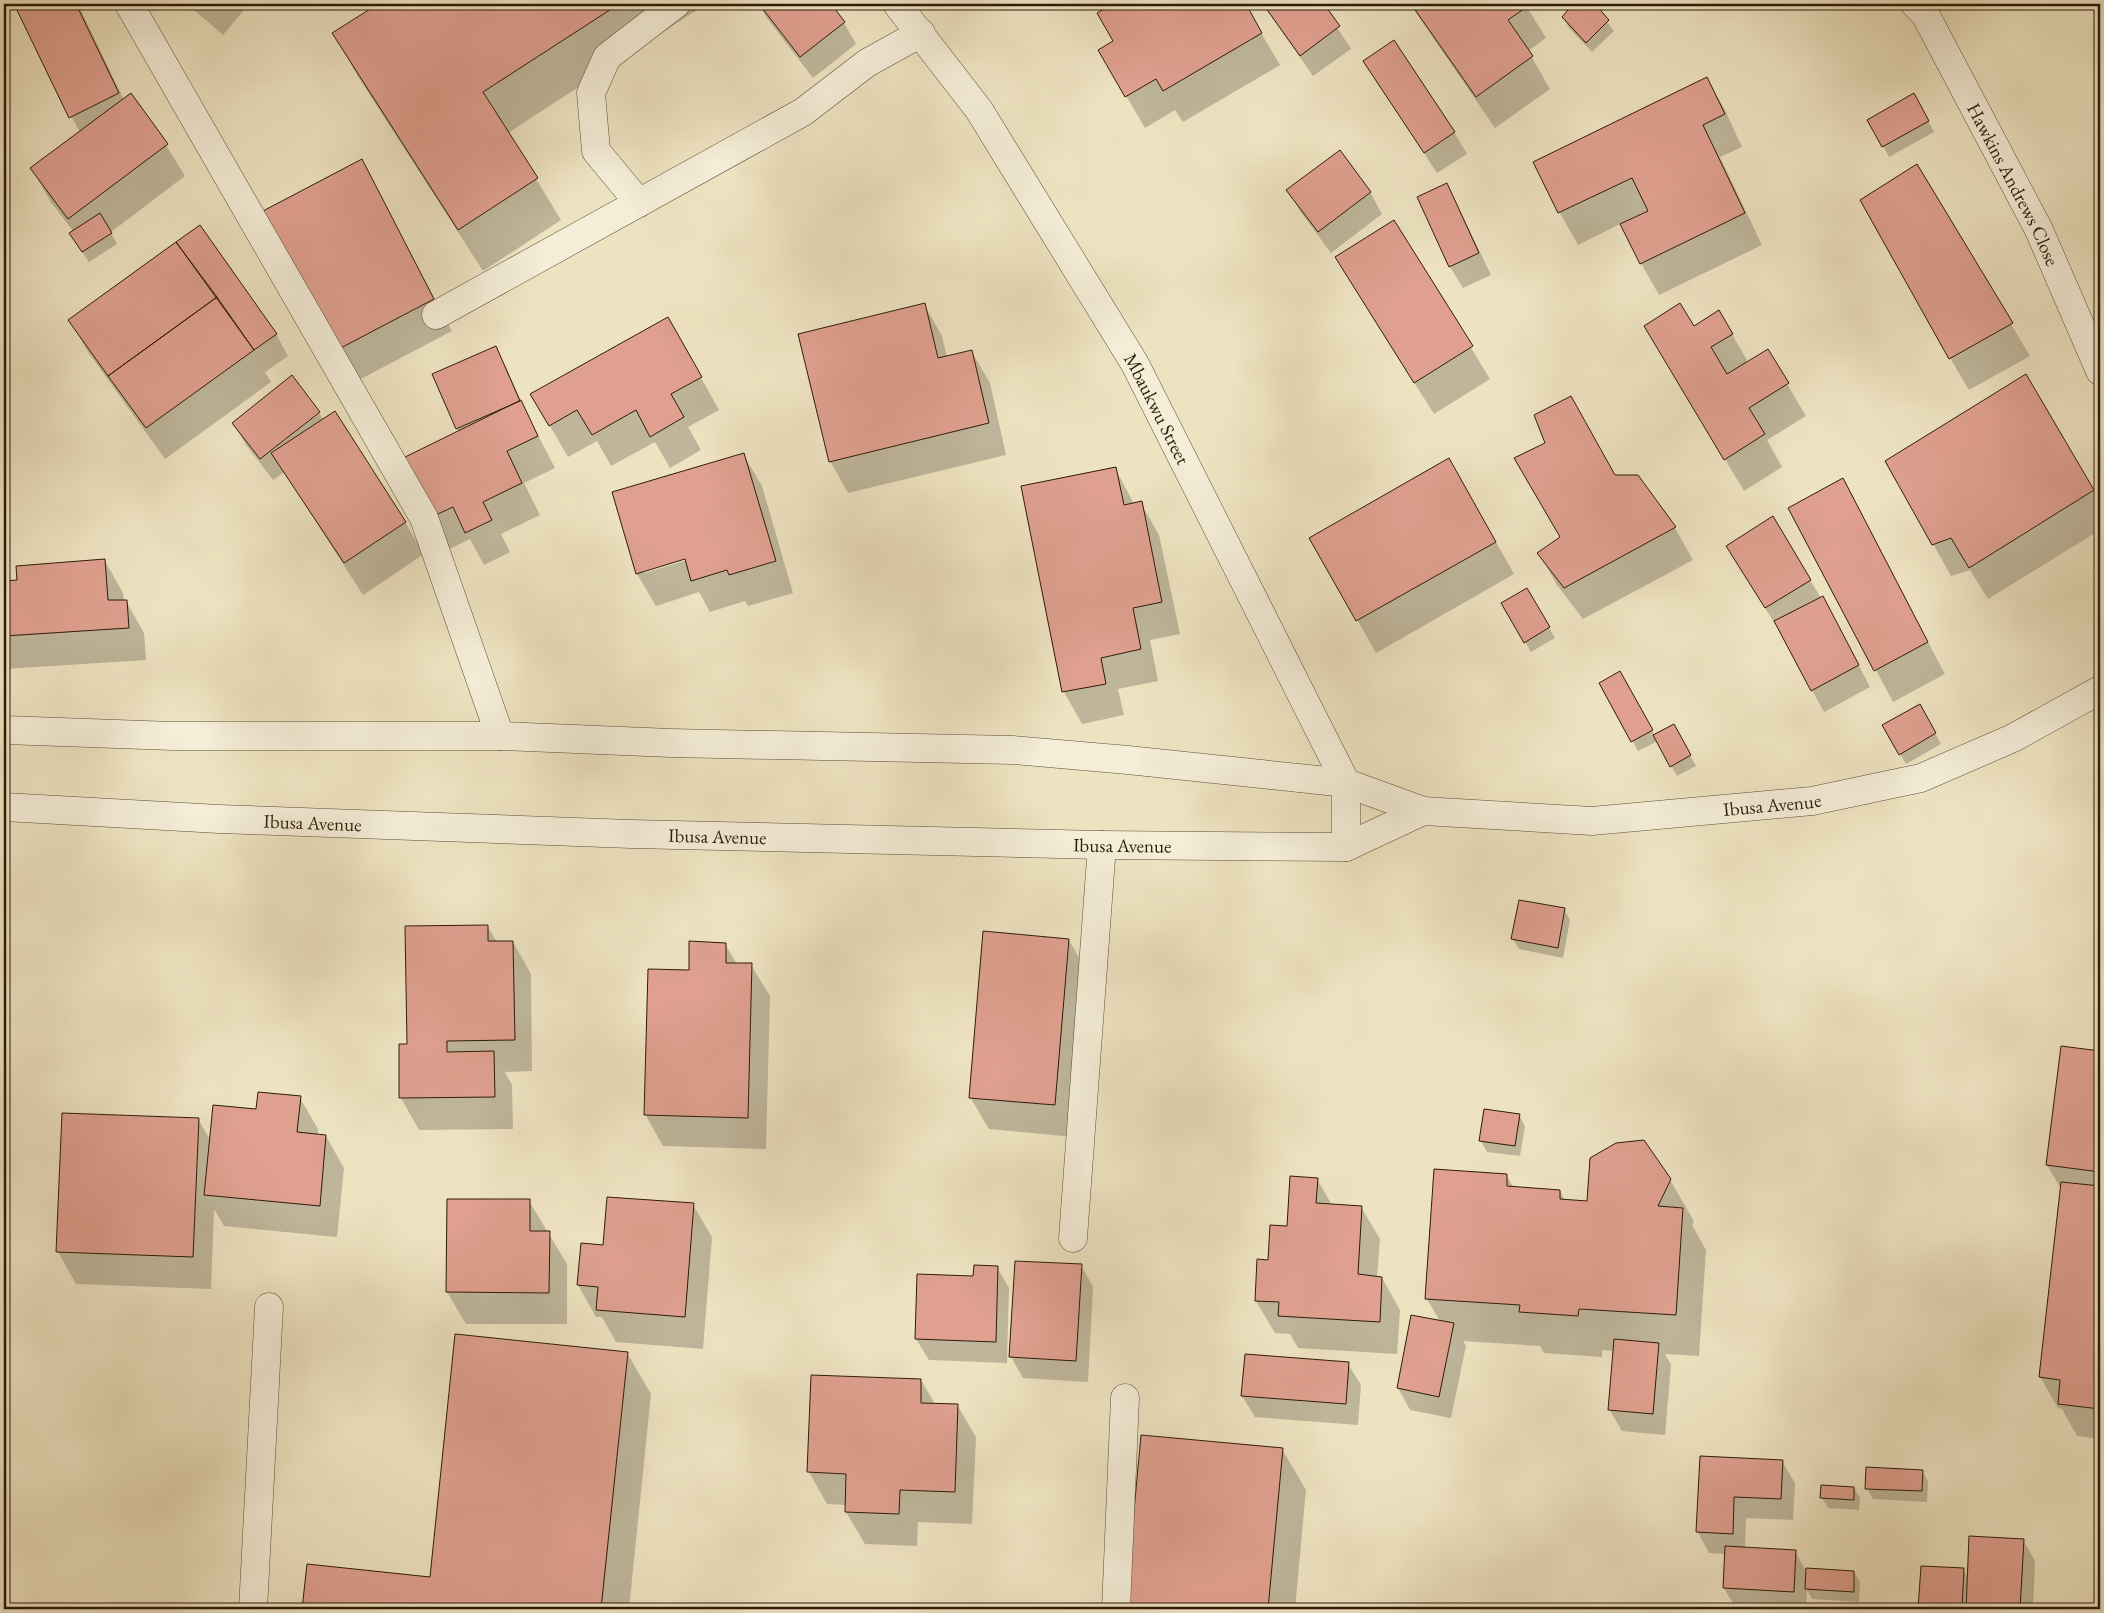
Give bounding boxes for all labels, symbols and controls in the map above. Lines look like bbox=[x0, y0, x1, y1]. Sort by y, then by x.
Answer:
street label: Hawkins Andrews Close bbox=[1961, 99, 2065, 270]
street label: Mbaukwu Street bbox=[1118, 348, 1196, 469]
street label: Ibusa Avenue bbox=[1722, 787, 1824, 822]
street label: Ibusa Avenue bbox=[263, 809, 362, 837]
street label: Ibusa Avenue bbox=[668, 823, 767, 850]
street label: Ibusa Avenue bbox=[1073, 832, 1172, 859]

